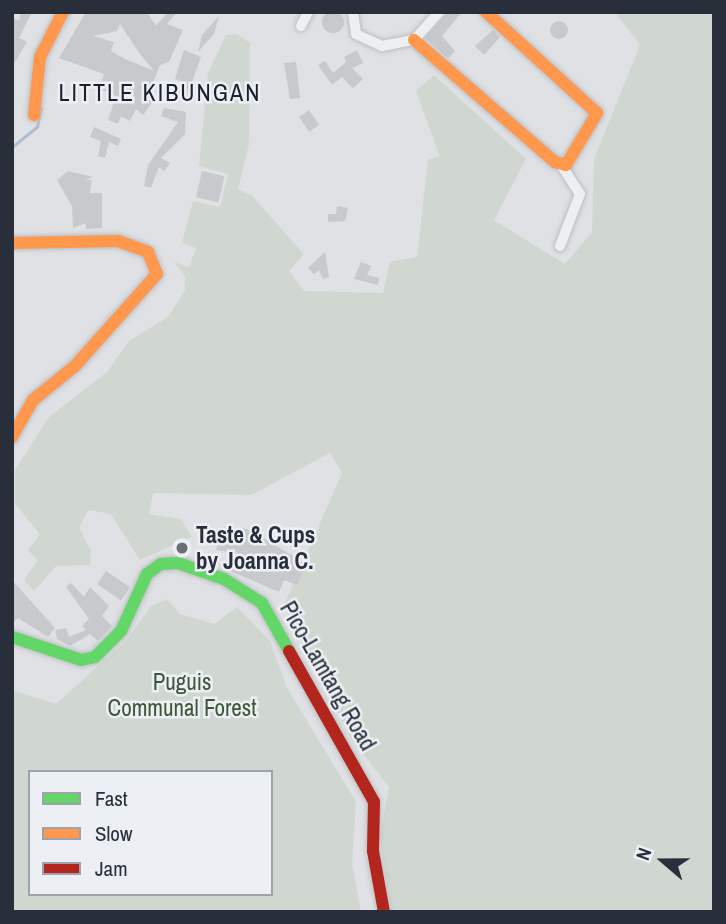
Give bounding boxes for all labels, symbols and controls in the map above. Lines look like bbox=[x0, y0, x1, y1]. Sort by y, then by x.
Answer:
district label: LITTLE KIBUNGAN bbox=[60, 79, 260, 107]
place label: Taste & Cups by Joanna C. bbox=[196, 521, 315, 575]
marker: Taste & Cups by Joanna C. bbox=[174, 540, 190, 556]
street label: Pico-Lamtang Road bbox=[274, 596, 382, 756]
park label: Puguis Communal Forest bbox=[108, 668, 256, 722]
legend bbox=[28, 770, 273, 896]
text: Fast bbox=[95, 784, 128, 813]
text: Slow bbox=[95, 819, 132, 848]
north arrow bbox=[628, 826, 698, 896]
text: N bbox=[629, 844, 657, 864]
text: Jam bbox=[95, 854, 128, 883]

